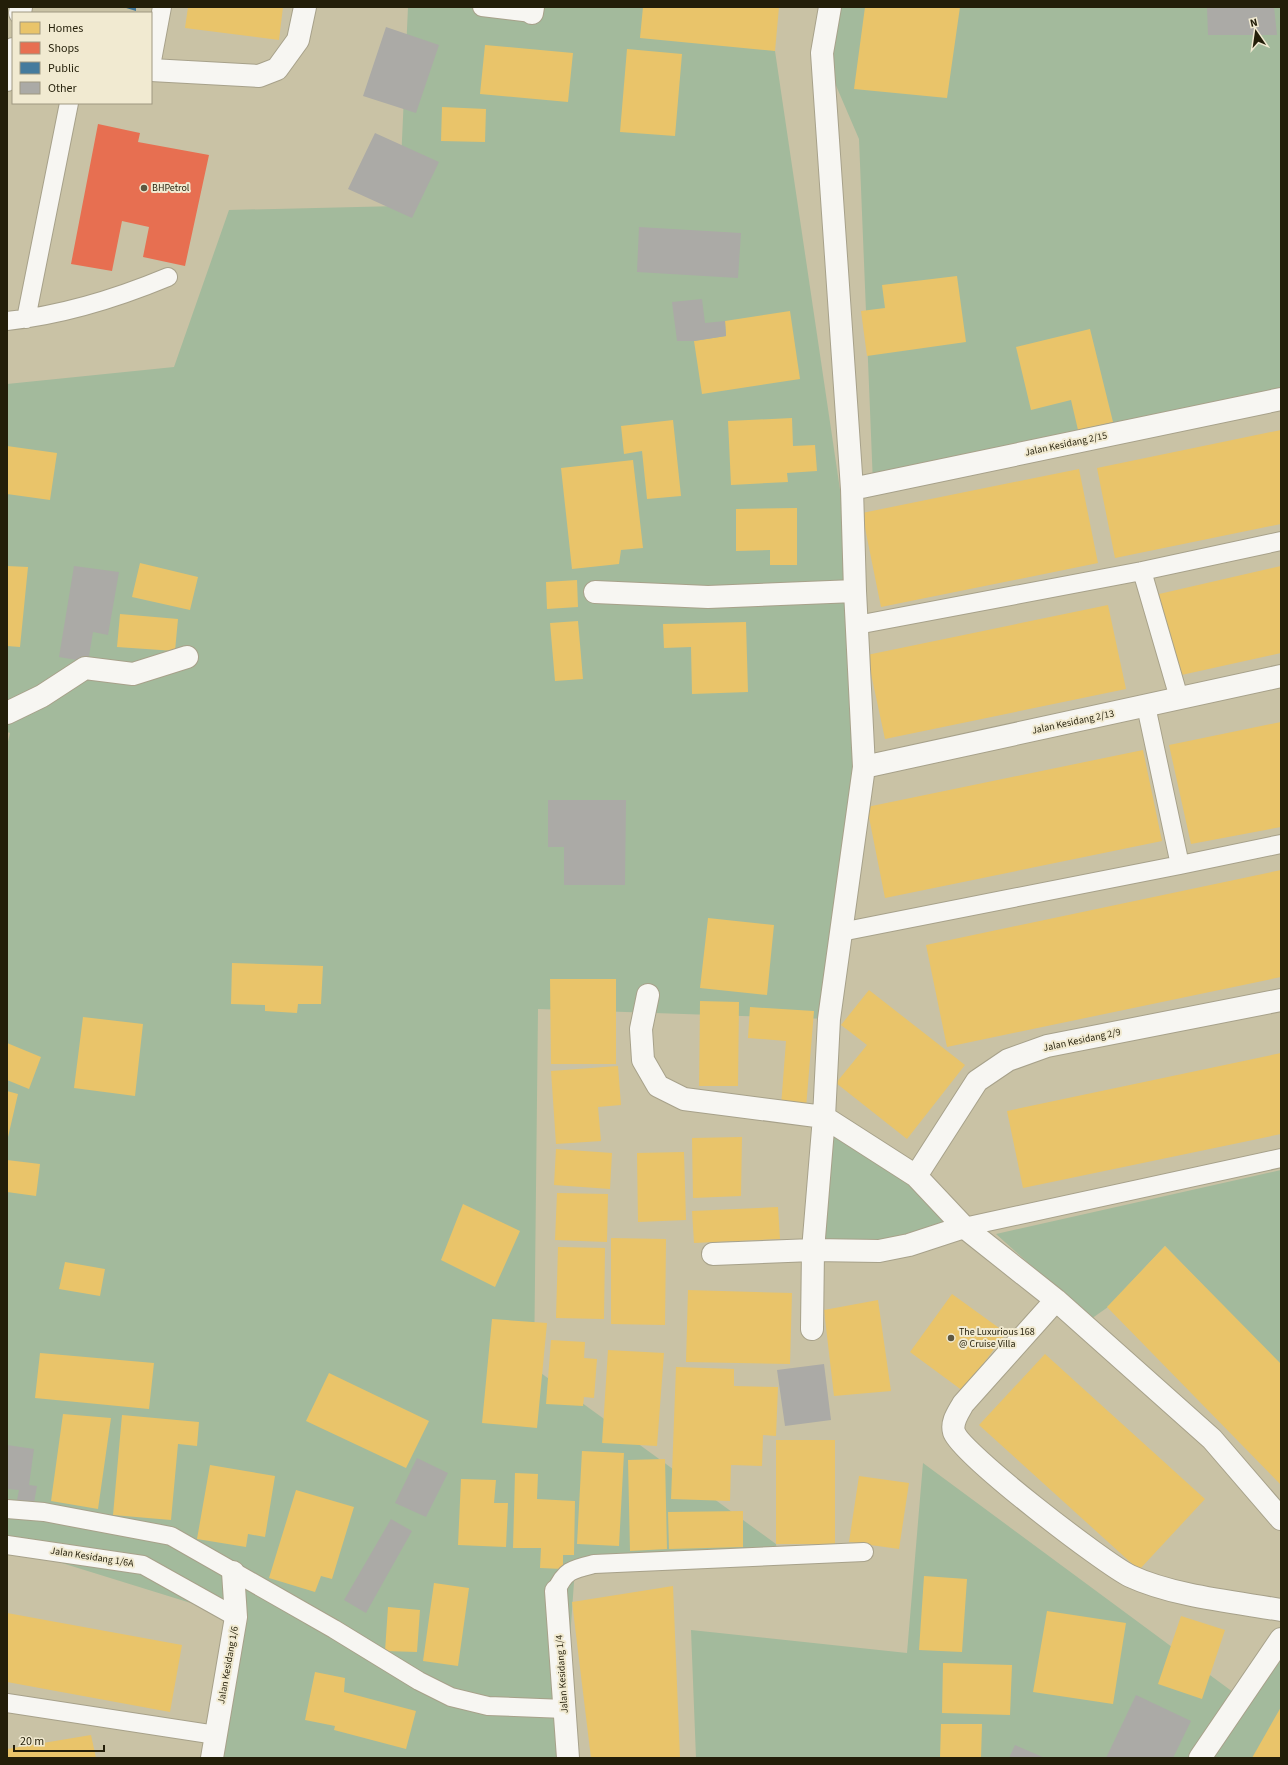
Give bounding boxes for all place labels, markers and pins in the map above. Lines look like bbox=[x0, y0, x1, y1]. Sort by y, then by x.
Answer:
place label: BHPetrol bbox=[152, 181, 190, 195]
marker: BHPetrol bbox=[139, 183, 149, 193]
place label: The Luxurious 168 @ Cruise Villa bbox=[959, 1325, 1035, 1351]
marker: The Luxurious 168 @ Cruise Villa bbox=[946, 1333, 956, 1343]

